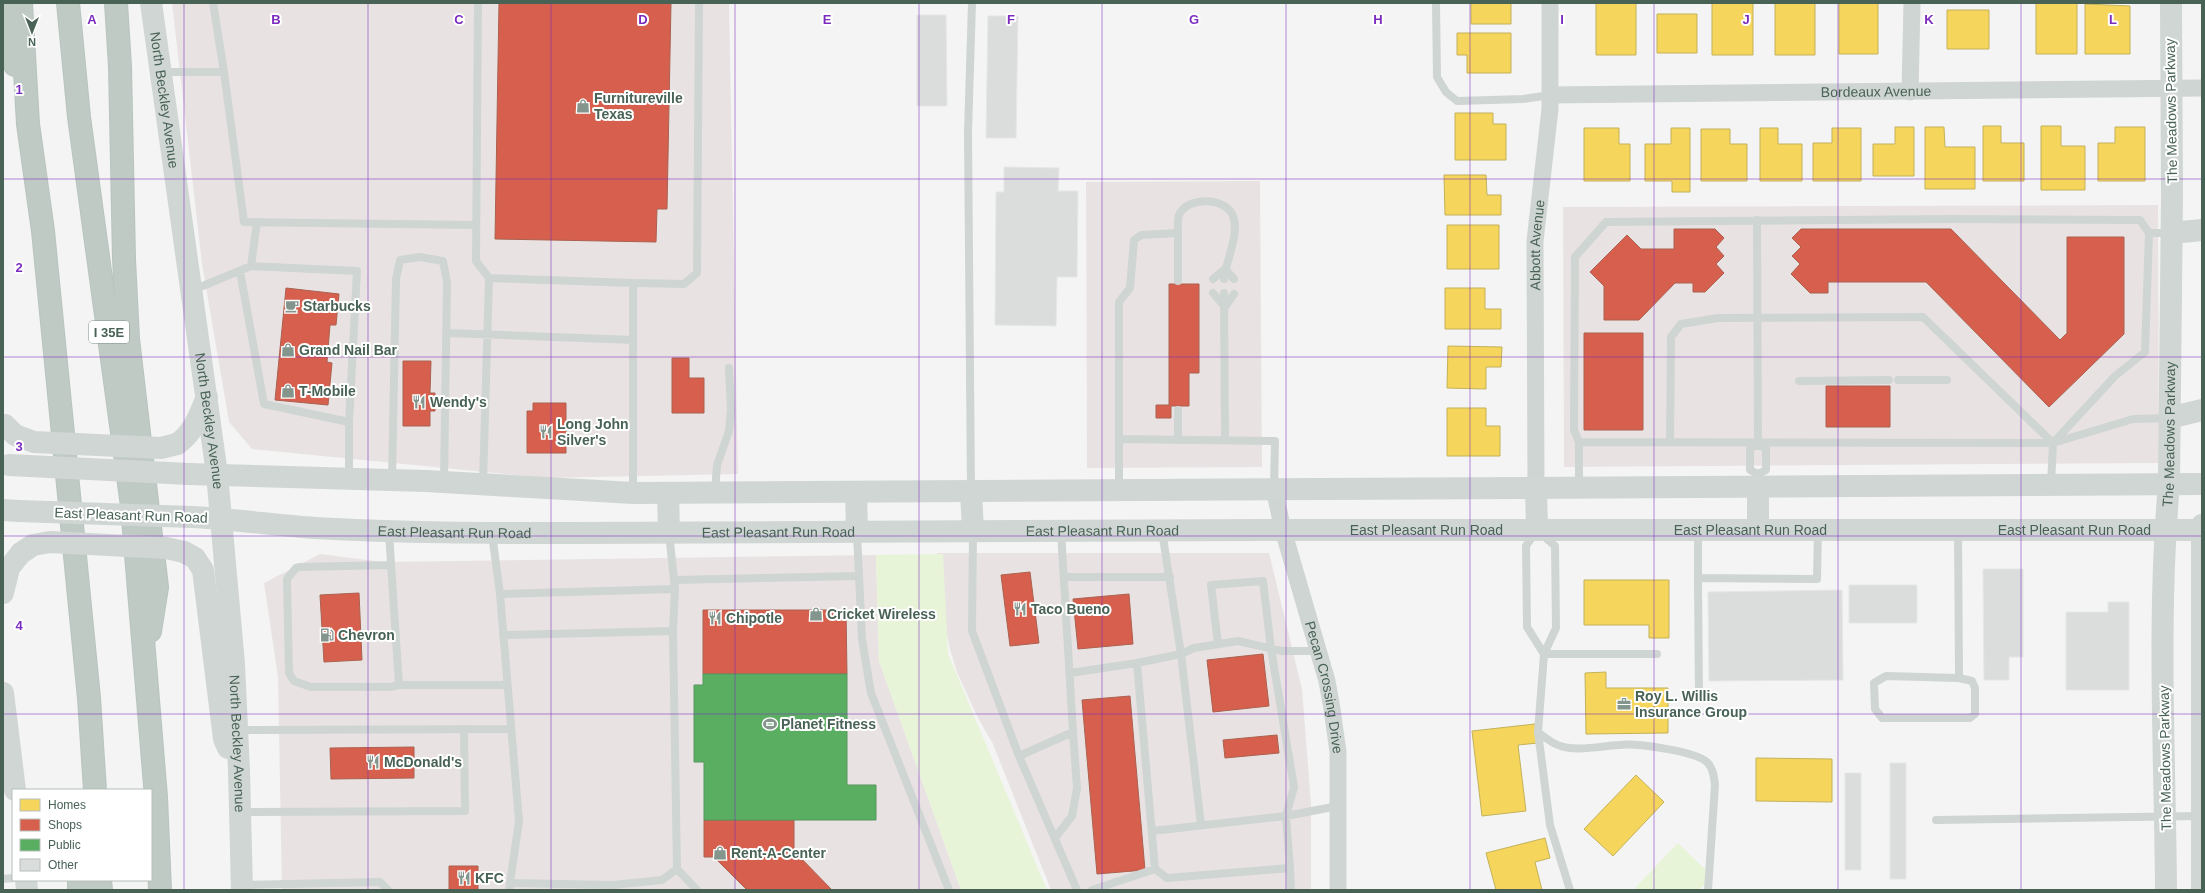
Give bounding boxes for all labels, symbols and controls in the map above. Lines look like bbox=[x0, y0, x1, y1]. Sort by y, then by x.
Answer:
north arrow bbox=[12, 12, 52, 52]
text: A bbox=[87, 12, 97, 27]
text: B bbox=[271, 12, 281, 27]
text: C bbox=[454, 12, 464, 27]
text: D bbox=[638, 12, 648, 27]
text: E bbox=[823, 12, 832, 27]
text: F bbox=[1007, 12, 1015, 27]
text: G bbox=[1189, 12, 1199, 27]
text: H bbox=[1373, 12, 1383, 27]
text: I bbox=[1560, 12, 1564, 27]
text: J bbox=[1742, 12, 1750, 27]
text: K bbox=[1924, 12, 1934, 27]
text: L bbox=[2109, 12, 2117, 27]
street label: North Beckley Avenue bbox=[147, 31, 182, 170]
text: N bbox=[28, 36, 36, 48]
street label: The Meadows Parkway bbox=[2162, 38, 2180, 184]
text: 1 bbox=[15, 82, 23, 97]
street label: Bordeaux Avenue bbox=[1821, 83, 1931, 100]
place label: Furnitureville Texas bbox=[594, 90, 683, 122]
shop icon: Furnitureville Texas bbox=[575, 98, 591, 114]
street label: Abbott Avenue bbox=[1527, 199, 1548, 290]
text: 2 bbox=[15, 260, 23, 275]
cafe icon: Starbucks bbox=[284, 298, 300, 314]
place label: Starbucks bbox=[303, 298, 371, 314]
road number: I 35E bbox=[89, 321, 129, 343]
shop icon: Grand Nail Bar bbox=[280, 342, 296, 358]
place label: Grand Nail Bar bbox=[299, 342, 398, 358]
street label: North Beckley Avenue bbox=[192, 352, 226, 490]
street label: The Meadows Parkway bbox=[2159, 361, 2178, 508]
shop icon: T-Mobile bbox=[280, 383, 296, 399]
place label: T-Mobile bbox=[299, 383, 356, 399]
restaurant icon: Wendy's bbox=[411, 394, 427, 410]
place label: Wendy's bbox=[430, 394, 487, 410]
place label: Long John Silver's bbox=[557, 416, 629, 448]
restaurant icon: Long John Silver's bbox=[538, 424, 554, 440]
text: 3 bbox=[15, 439, 23, 454]
street label: East Pleasant Run Road bbox=[54, 504, 208, 526]
street label: East Pleasant Run Road bbox=[1026, 522, 1179, 539]
street label: East Pleasant Run Road bbox=[1350, 522, 1503, 538]
street label: East Pleasant Run Road bbox=[1674, 522, 1827, 538]
street label: East Pleasant Run Road bbox=[1998, 522, 2151, 538]
street label: East Pleasant Run Road bbox=[377, 523, 531, 541]
street label: East Pleasant Run Road bbox=[702, 524, 855, 540]
restaurant icon: Taco Bueno bbox=[1012, 601, 1028, 617]
place label: Taco Bueno bbox=[1031, 601, 1110, 617]
shop icon: Cricket Wireless bbox=[808, 606, 824, 622]
place label: Cricket Wireless bbox=[827, 606, 936, 622]
restaurant icon: Chipotle bbox=[707, 610, 723, 626]
place label: Chipotle bbox=[726, 610, 782, 626]
text: 4 bbox=[15, 618, 23, 633]
street label: Pecan Crossing Drive bbox=[1302, 619, 1346, 755]
fuel station icon: Chevron bbox=[319, 627, 335, 643]
place label: Chevron bbox=[338, 627, 395, 643]
street label: North Beckley Avenue bbox=[227, 674, 248, 813]
street label: The Meadows Parkway bbox=[2156, 685, 2174, 831]
place label: Roy L. Willis Insurance Group bbox=[1635, 688, 1747, 720]
office icon: Roy L. Willis Insurance Group bbox=[1616, 696, 1632, 712]
sports icon: Planet Fitness bbox=[762, 716, 778, 732]
place label: Planet Fitness bbox=[781, 716, 876, 732]
restaurant icon: McDonald's bbox=[365, 754, 381, 770]
place label: McDonald's bbox=[384, 754, 462, 770]
legend bbox=[12, 789, 152, 881]
text: Homes bbox=[48, 798, 86, 812]
text: Shops bbox=[48, 818, 82, 832]
text: Public bbox=[48, 838, 81, 852]
shop icon: Rent-A-Center bbox=[712, 845, 728, 861]
place label: Rent-A-Center bbox=[731, 845, 826, 861]
text: Other bbox=[48, 858, 78, 872]
restaurant icon: KFC bbox=[456, 870, 472, 886]
place label: KFC bbox=[475, 870, 504, 886]

